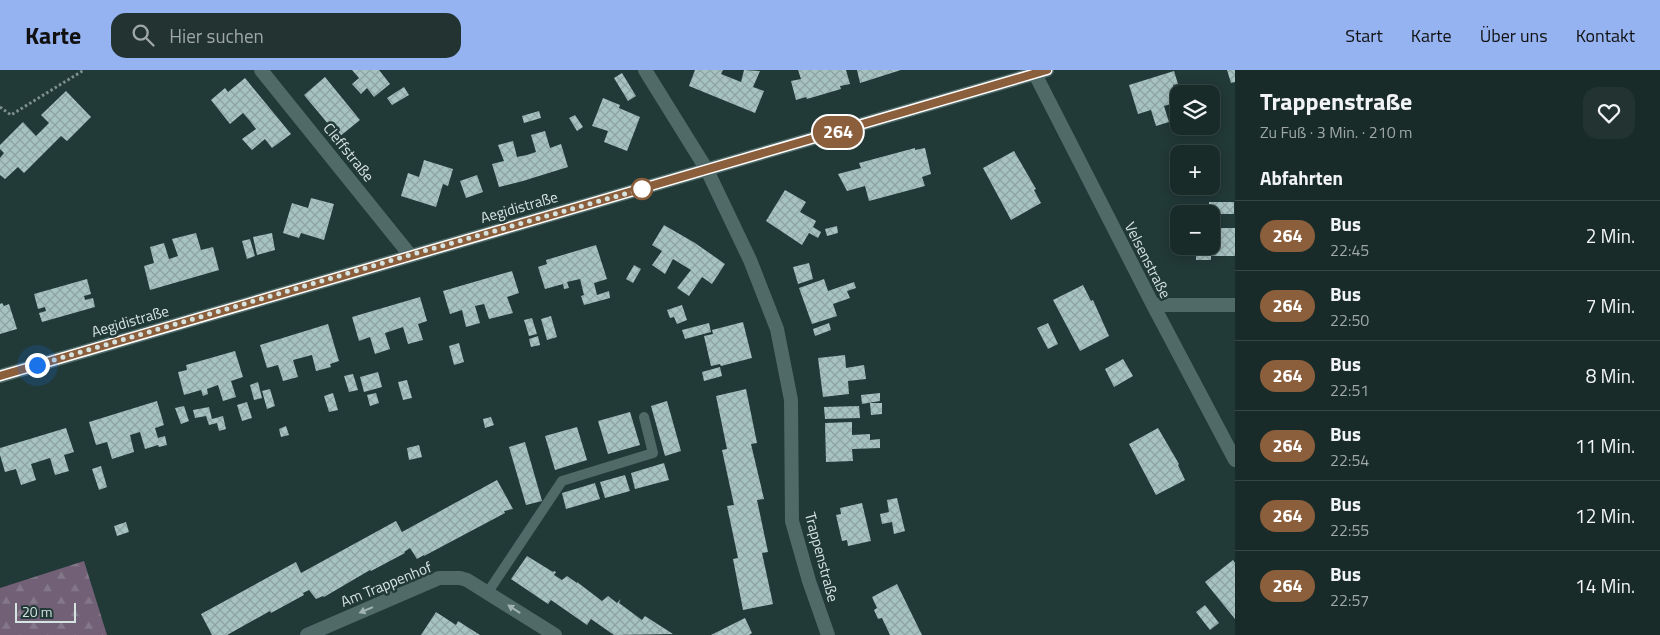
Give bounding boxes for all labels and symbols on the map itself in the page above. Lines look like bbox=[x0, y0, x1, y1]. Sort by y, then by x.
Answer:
line badge: 264 bbox=[809, 116, 867, 148]
street label: Cleffstraße bbox=[318, 117, 380, 187]
unlabelled marker bbox=[631, 178, 653, 200]
street label: Aegidistraße bbox=[477, 185, 561, 229]
street label: Velsenstraße bbox=[1119, 218, 1177, 302]
street label: Aegidistraße bbox=[88, 299, 172, 343]
your location bbox=[25, 353, 50, 378]
street label: Trappenstraße bbox=[799, 510, 845, 604]
street label: Am Trappenhof bbox=[337, 555, 435, 613]
scale bar bbox=[15, 600, 76, 623]
one-way arrow bbox=[508, 604, 521, 613]
one-way arrow bbox=[359, 606, 373, 614]

